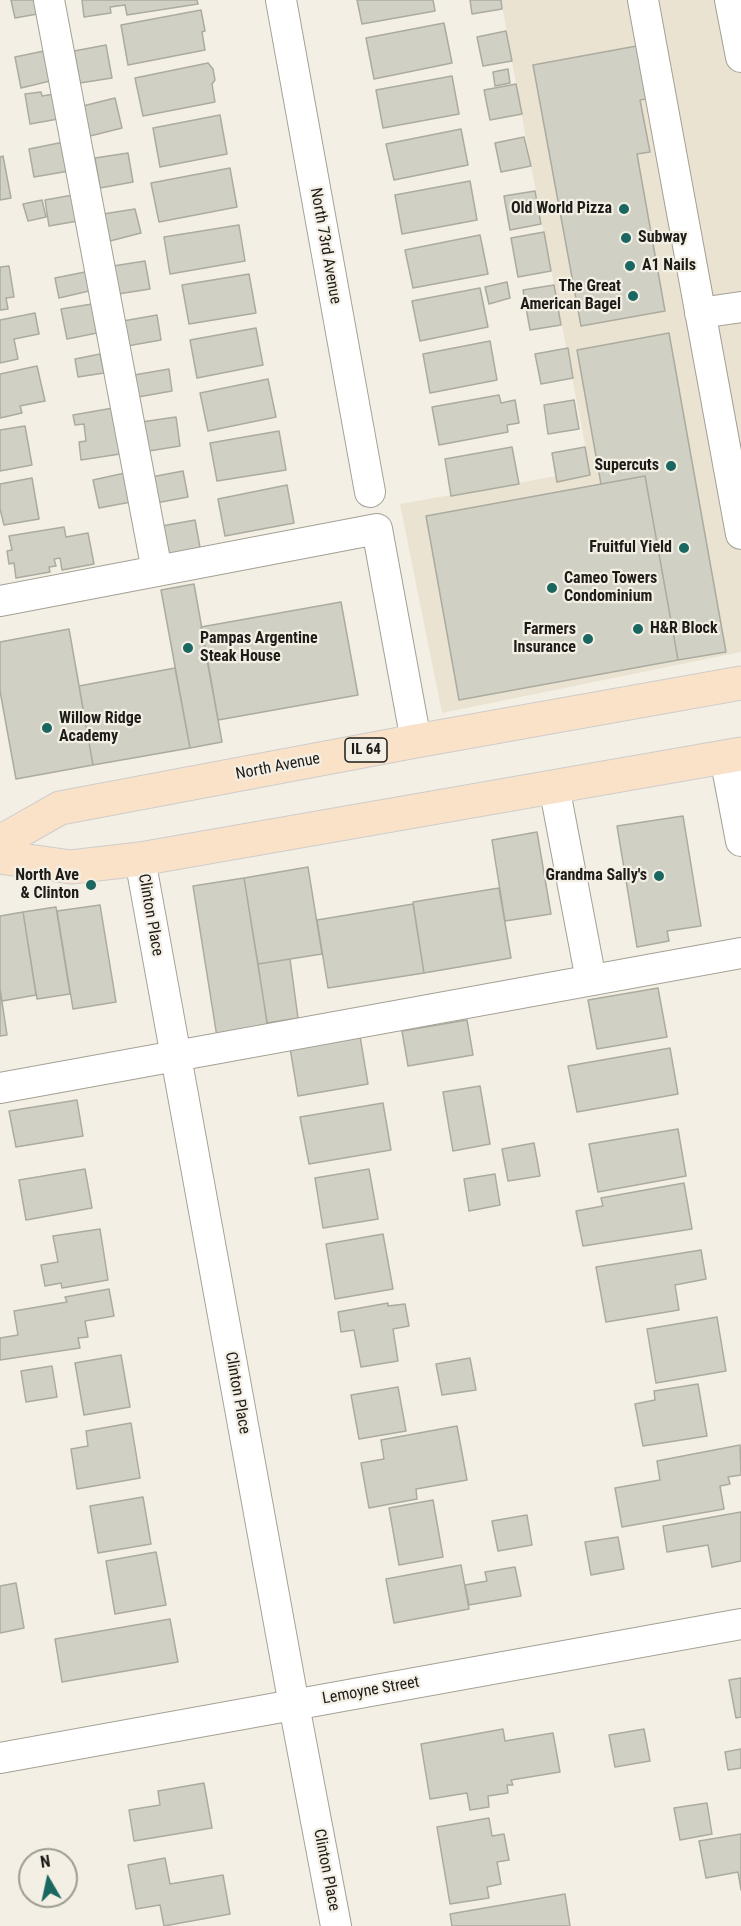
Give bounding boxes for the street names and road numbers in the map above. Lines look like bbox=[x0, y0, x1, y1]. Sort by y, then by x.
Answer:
street label: North 73rd Avenue bbox=[305, 186, 345, 306]
road number: IL 64 bbox=[345, 738, 387, 762]
street label: North Avenue bbox=[234, 749, 322, 785]
street label: Clinton Place bbox=[133, 872, 167, 958]
street label: Clinton Place bbox=[220, 1350, 254, 1436]
street label: Lemoyne Street bbox=[321, 1673, 421, 1709]
street label: Clinton Place bbox=[309, 1827, 343, 1913]

